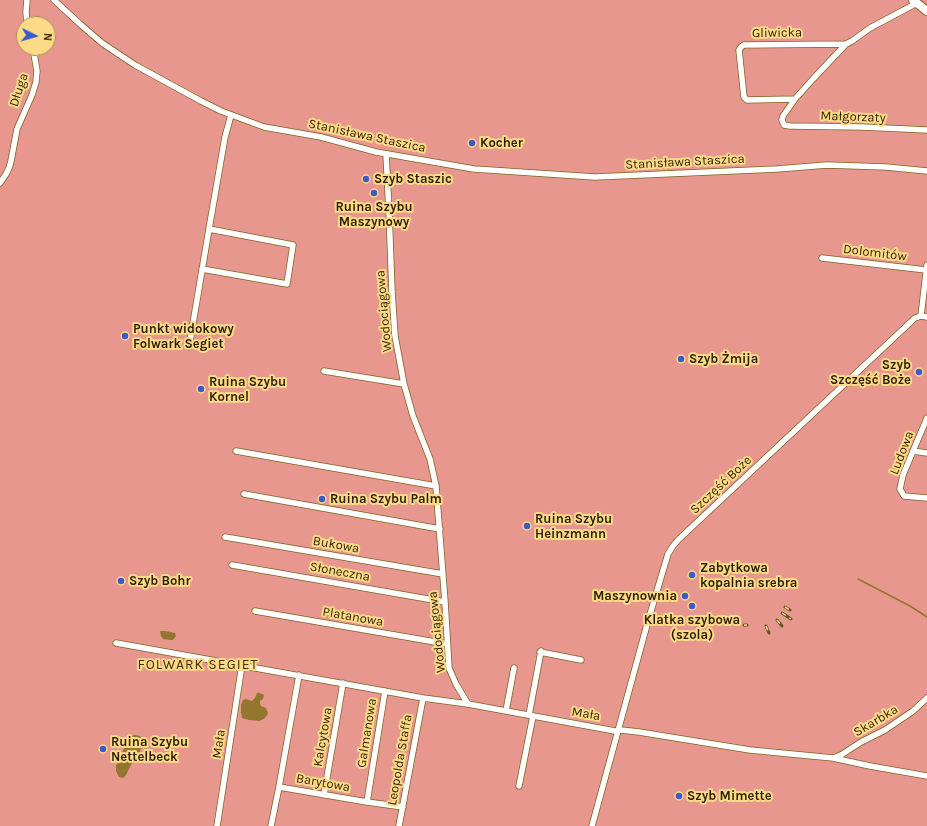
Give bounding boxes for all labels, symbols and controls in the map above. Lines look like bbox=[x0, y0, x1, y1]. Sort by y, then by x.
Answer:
north arrow bbox=[16, 16, 56, 56]
street label: Gliwicka bbox=[752, 25, 802, 41]
text: N bbox=[41, 32, 54, 41]
street label: Długa bbox=[6, 71, 32, 109]
street label: Małgorzaty bbox=[820, 108, 886, 126]
street label: Stanisława Staszica bbox=[307, 116, 427, 156]
place label: Kocher bbox=[480, 135, 523, 151]
marker: Kocher bbox=[467, 138, 477, 148]
street label: Stanisława Staszica bbox=[625, 151, 745, 173]
place label: Szyb Staszic bbox=[374, 171, 452, 187]
marker: Szyb Staszic bbox=[361, 174, 371, 184]
marker: Ruina Szybu Maszynowy bbox=[369, 188, 379, 198]
place label: Ruina Szybu Maszynowy bbox=[335, 199, 413, 230]
street label: Dolomitów bbox=[842, 241, 908, 265]
street label: Wodociągowa bbox=[373, 270, 395, 352]
place label: Punkt widokowy Folwark Segiet bbox=[133, 321, 234, 352]
marker: Punkt widokowy Folwark Segiet bbox=[120, 331, 130, 341]
place label: Szyb Żmija bbox=[689, 351, 758, 367]
marker: Szyb Żmija bbox=[676, 354, 686, 364]
place label: Szyb Szczęść Boże bbox=[830, 357, 911, 388]
marker: Szyb Szczęść Boże bbox=[914, 367, 924, 377]
place label: Ruina Szybu Kornel bbox=[209, 374, 286, 405]
marker: Ruina Szybu Kornel bbox=[196, 384, 206, 394]
street label: Ludowa bbox=[887, 429, 917, 477]
street label: Szczęść Boże bbox=[687, 453, 755, 517]
place label: Ruina Szybu Palm bbox=[330, 491, 442, 507]
marker: Ruina Szybu Palm bbox=[317, 494, 327, 504]
place label: Ruina Szybu Heinzmann bbox=[535, 511, 612, 542]
marker: Ruina Szybu Heinzmann bbox=[522, 521, 532, 531]
street label: Bukowa bbox=[312, 533, 360, 557]
street label: Słoneczna bbox=[309, 559, 371, 585]
place label: Zabytkowa kopalnia srebra bbox=[700, 560, 797, 591]
marker: Zabytkowa kopalnia srebra bbox=[687, 570, 697, 580]
place label: Szyb Bohr bbox=[129, 573, 191, 589]
marker: Szyb Bohr bbox=[116, 576, 126, 586]
place label: Maszynownia bbox=[593, 588, 677, 604]
street label: Wodociągowa bbox=[425, 590, 449, 674]
marker: Maszynownia bbox=[680, 591, 690, 601]
marker: Klatka szybowa (szola) bbox=[687, 601, 697, 611]
street label: Platanowa bbox=[321, 604, 385, 630]
place label: Klatka szybowa (szola) bbox=[644, 612, 740, 643]
district label: FOLWARK SEGIET bbox=[137, 657, 259, 673]
street label: Galmanowa bbox=[354, 697, 380, 769]
street label: Skarbka bbox=[851, 702, 901, 740]
street label: Mała bbox=[570, 704, 602, 724]
street label: Kalcytowa bbox=[310, 706, 336, 768]
street label: Leopolda Staffa bbox=[384, 713, 416, 807]
street label: Mała bbox=[209, 728, 229, 760]
place label: Ruina Szybu Nettelbeck bbox=[111, 734, 188, 765]
marker: Ruina Szybu Nettelbeck bbox=[98, 744, 108, 754]
street label: Barytowa bbox=[295, 771, 351, 795]
place label: Szyb Mimette bbox=[687, 788, 772, 804]
marker: Szyb Mimette bbox=[674, 791, 684, 801]

